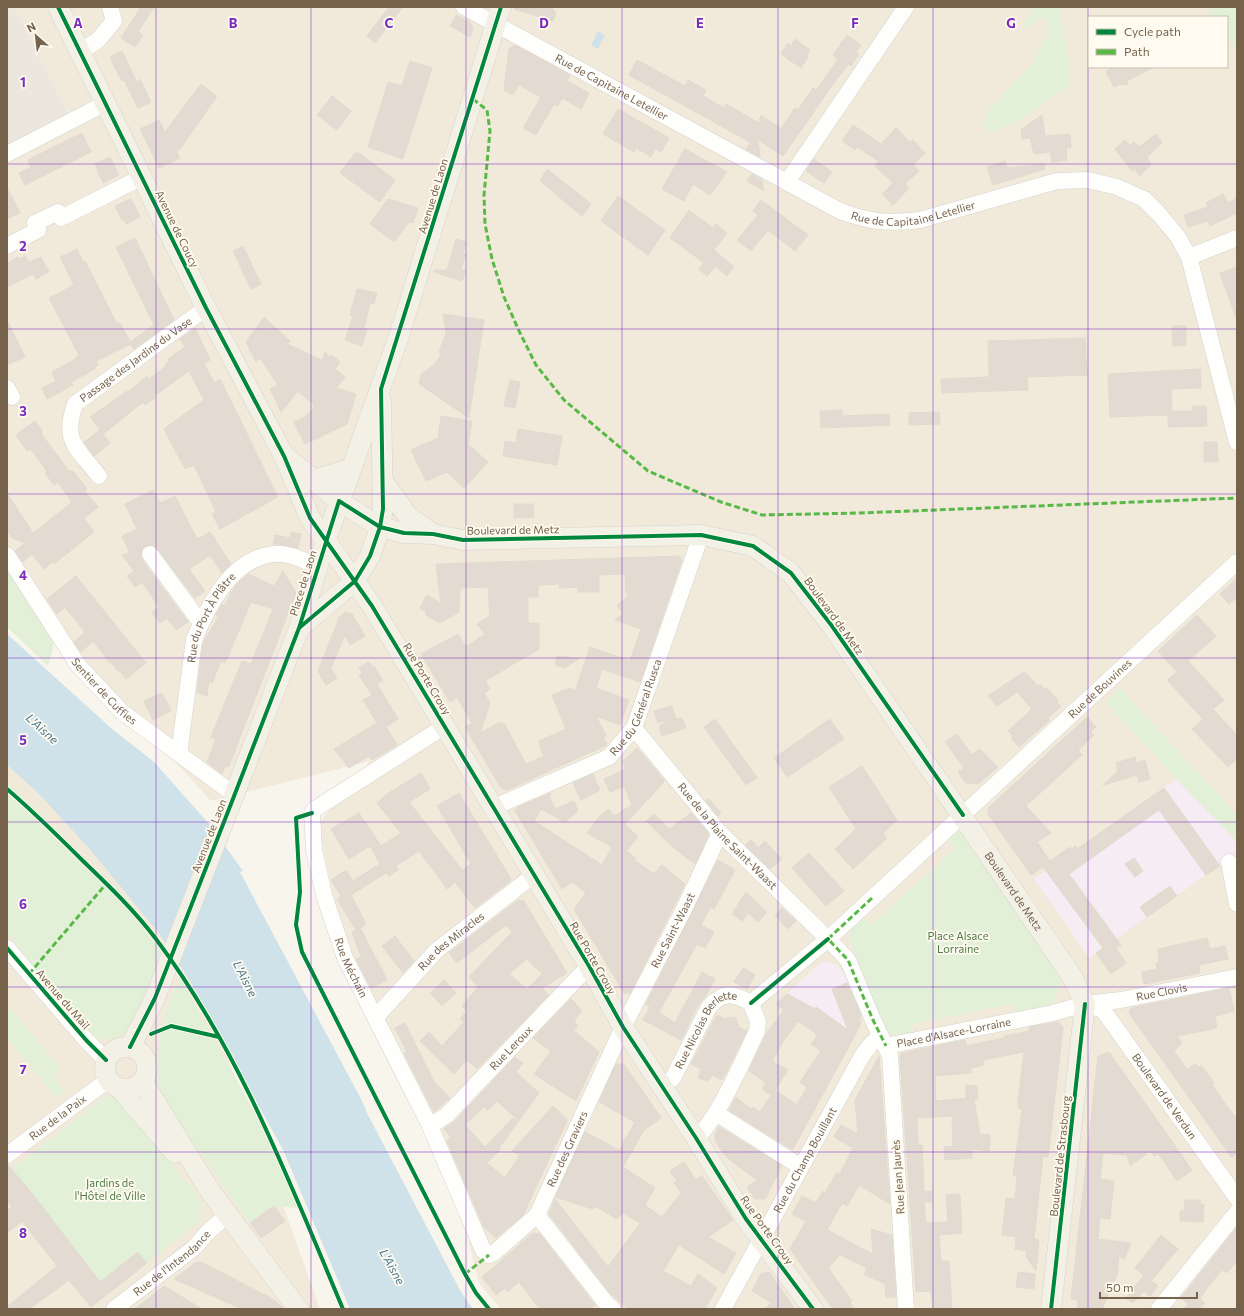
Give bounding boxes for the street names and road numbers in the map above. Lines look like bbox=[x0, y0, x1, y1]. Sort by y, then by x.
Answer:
street label: Rue de Capitaine Letellier bbox=[553, 51, 671, 123]
street label: Avenue de Laon bbox=[415, 157, 450, 235]
street label: Avenue de Coucy bbox=[153, 188, 202, 270]
street label: Rue de Capitaine Letellier bbox=[850, 197, 977, 228]
street label: Passage des Jardins du Vase bbox=[77, 314, 194, 404]
street label: Boulevard de Metz bbox=[467, 522, 560, 537]
street label: Place de Laon bbox=[286, 548, 319, 617]
street label: Rue du Port À Plâtre bbox=[184, 569, 238, 664]
street label: Boulevard de Metz bbox=[802, 574, 867, 657]
street label: Rue Porte Crouy bbox=[401, 640, 454, 717]
street label: Sentier de Cuffies bbox=[69, 655, 140, 727]
street label: Rue de Bouvines bbox=[1065, 656, 1134, 720]
street label: Rue du Général Rusca bbox=[606, 657, 663, 758]
street label: Rue de la Plaine Saint-Waast bbox=[675, 780, 781, 892]
street label: Avenue de Laon bbox=[188, 797, 229, 875]
street label: Boulevard de Metz bbox=[982, 849, 1046, 933]
street label: Rue Saint-Waast bbox=[648, 890, 697, 970]
street label: Rue des Miracles bbox=[415, 909, 487, 973]
street label: Rue Porte Crouy bbox=[567, 919, 620, 997]
street label: Rue Méchain bbox=[333, 936, 371, 999]
street label: Avenue du Mail bbox=[34, 966, 93, 1031]
street label: Rue Clovis bbox=[1135, 980, 1188, 1003]
street label: Rue Nicolas Berlette bbox=[672, 988, 739, 1071]
street label: Place d'Alsace-Lorraine bbox=[895, 1014, 1012, 1050]
street label: Rue Leroux bbox=[486, 1023, 535, 1072]
street label: Boulevard de Verdun bbox=[1130, 1051, 1200, 1141]
street label: Rue de la Paix bbox=[26, 1092, 88, 1142]
street label: Boulevard de Strasbourg bbox=[1047, 1095, 1072, 1217]
street label: Rue du Champ Bouillant bbox=[770, 1104, 839, 1215]
street label: Rue des Graviers bbox=[544, 1109, 590, 1189]
street label: Rue Jean Jaurès bbox=[888, 1139, 908, 1215]
street label: Rue Porte Crouy bbox=[738, 1193, 797, 1267]
street label: Rue de l'Intendance bbox=[130, 1227, 213, 1298]

